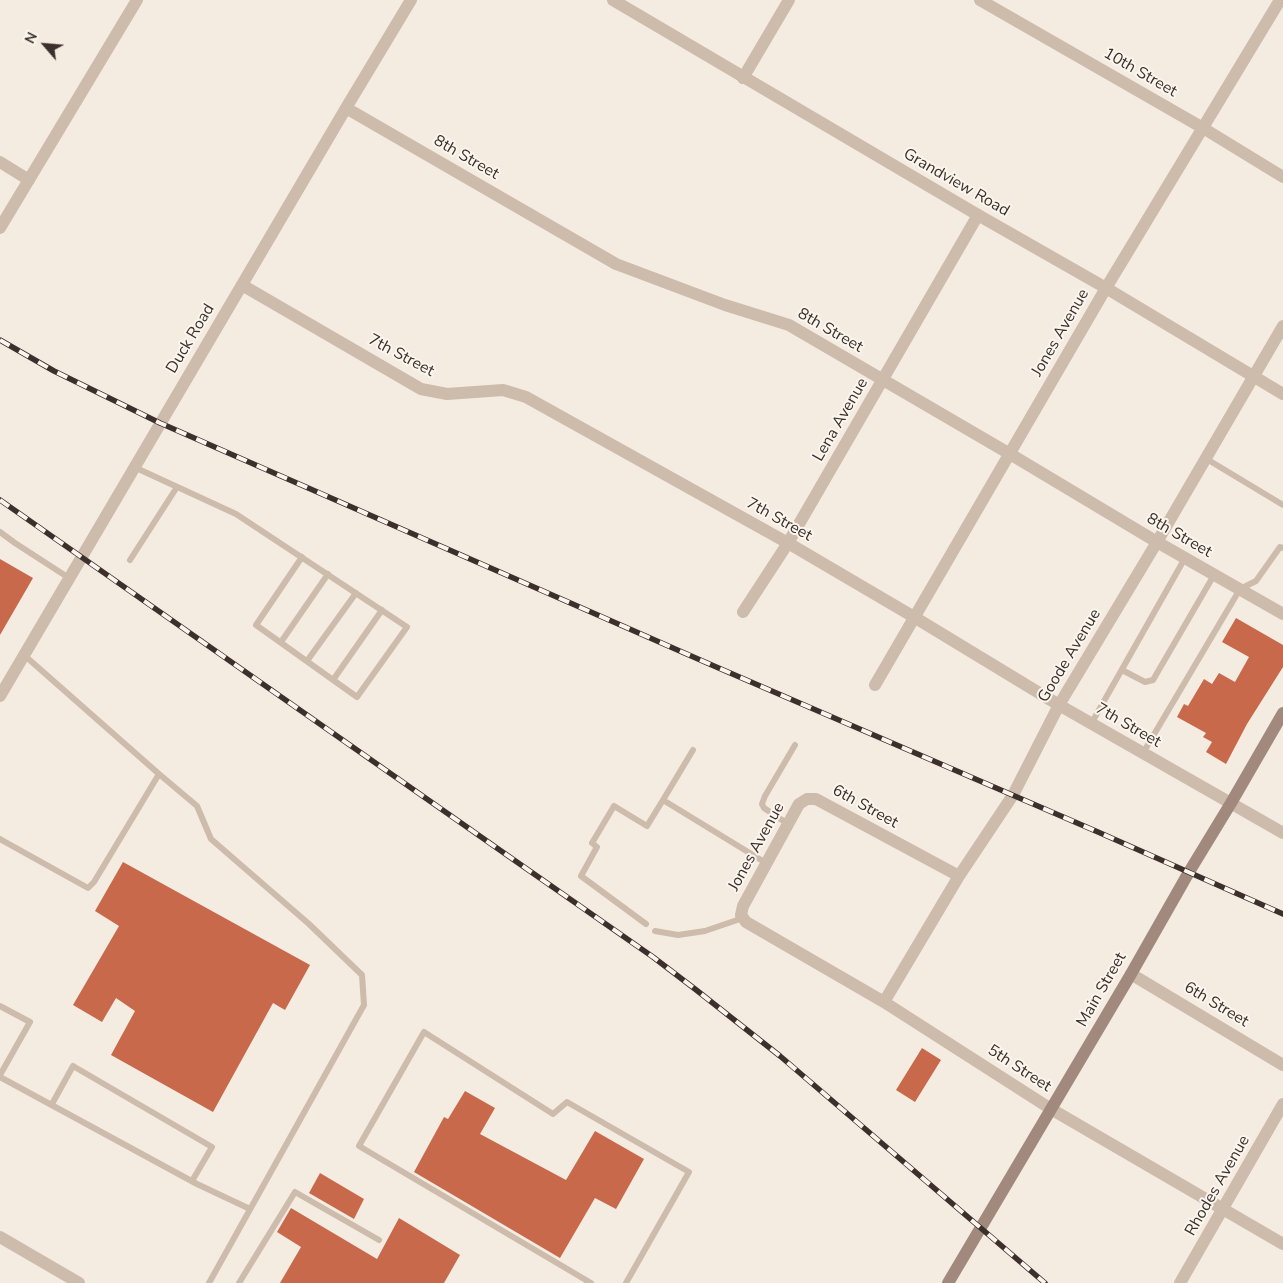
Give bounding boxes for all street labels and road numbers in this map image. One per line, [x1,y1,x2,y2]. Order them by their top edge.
street label: 10th Street [1100,44,1180,102]
street label: 8th Street [430,132,502,184]
street label: Grandview Road [900,145,1012,221]
street label: Jones Avenue [1028,286,1094,380]
street label: Duck Road [163,301,219,377]
street label: 8th Street [794,305,866,357]
street label: 7th Street [365,331,437,381]
street label: Lena Avenue [809,375,873,465]
street label: 7th Street [743,494,815,546]
street label: 8th Street [1143,510,1215,562]
street label: Goode Avenue [1035,606,1105,706]
street label: 7th Street [1092,700,1164,752]
street label: 6th Street [829,781,901,833]
street label: Jones Avenue [725,800,789,894]
street label: Main Street [1073,949,1131,1031]
street label: 6th Street [1180,978,1252,1032]
street label: 5th Street [984,1041,1054,1097]
street label: Rhodes Avenue [1181,1132,1255,1240]

